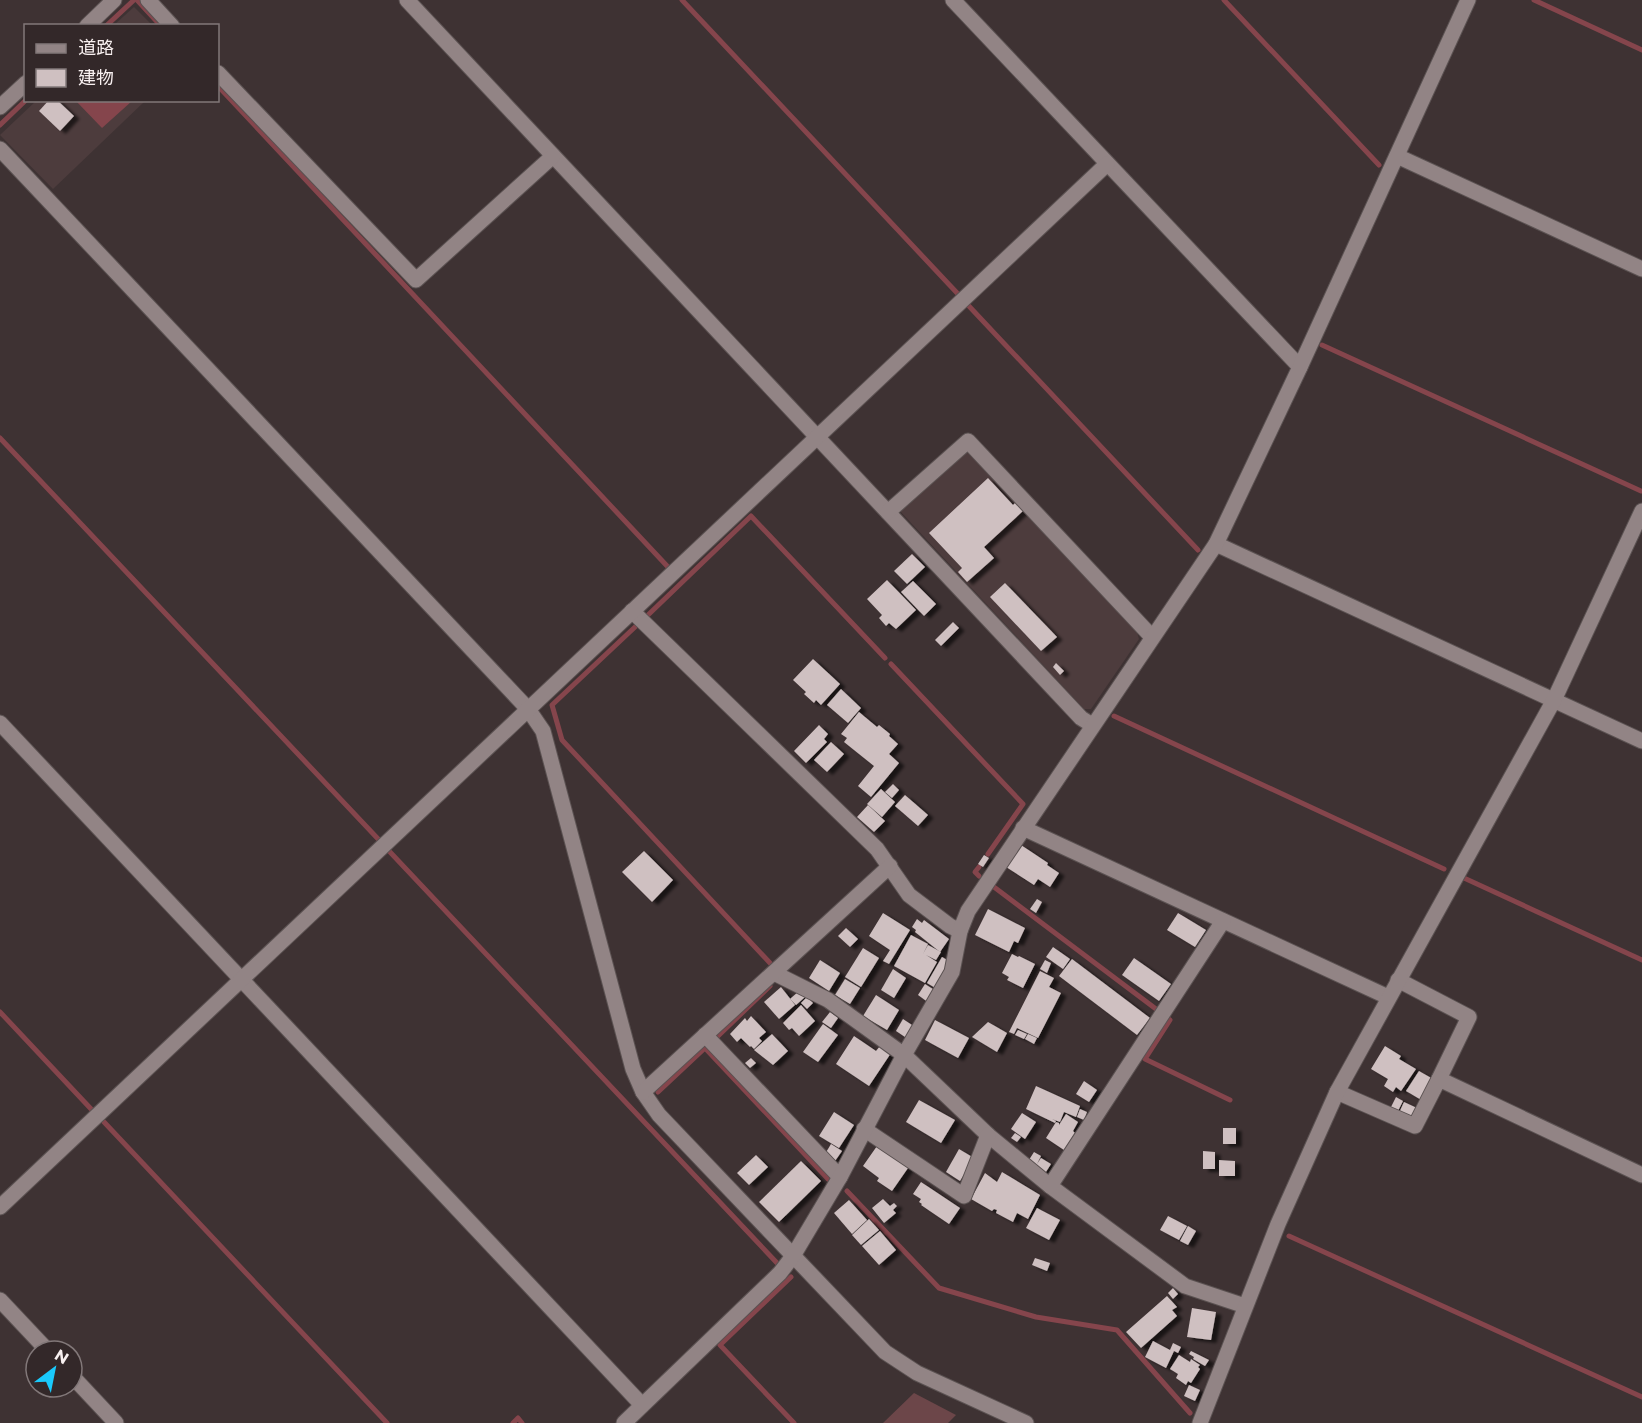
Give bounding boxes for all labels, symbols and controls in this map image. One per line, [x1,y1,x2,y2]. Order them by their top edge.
legend [24,24,219,102]
text: 道路 [78,37,114,59]
text: 建物 [78,67,114,89]
north arrow [24,1339,84,1399]
text: N [51,1345,72,1368]

